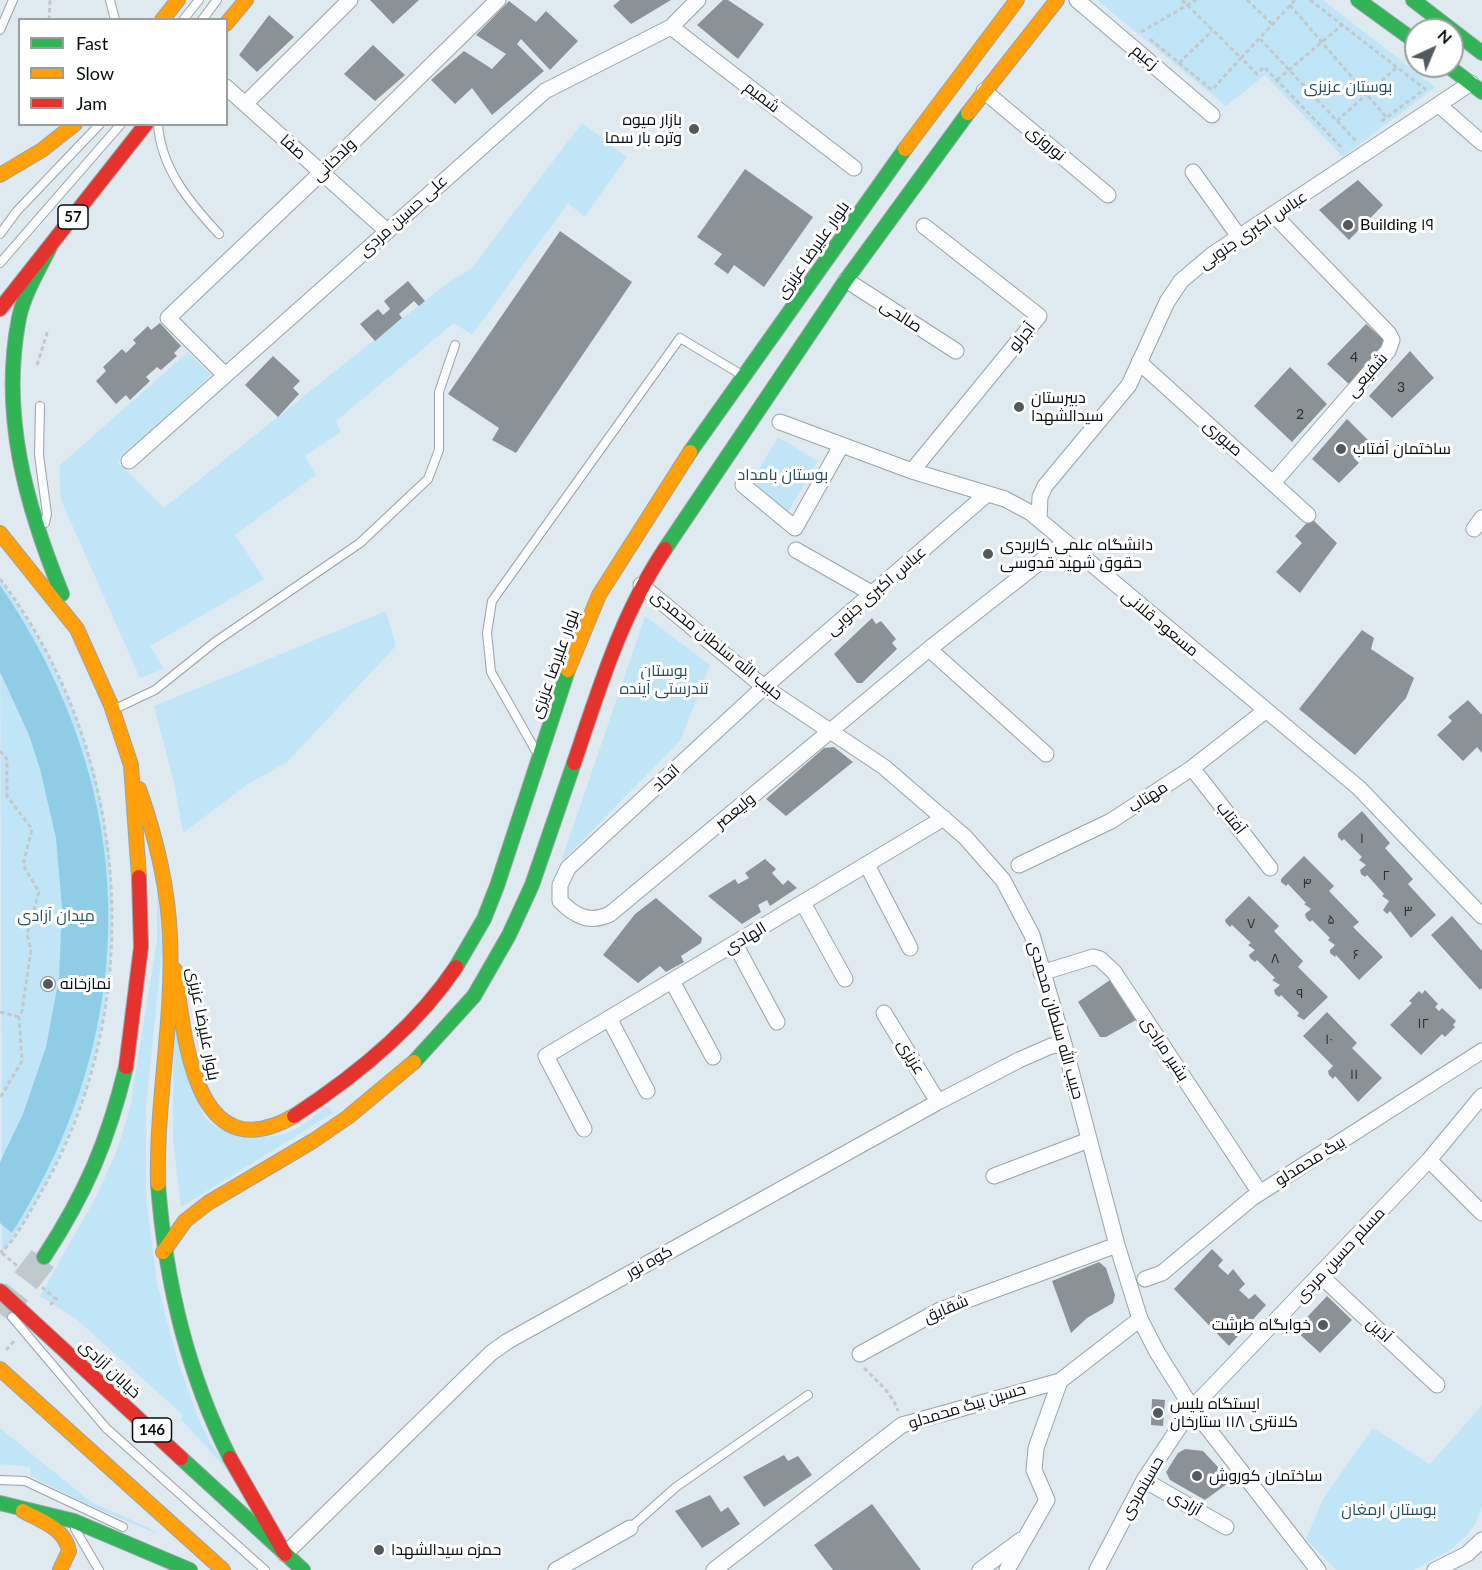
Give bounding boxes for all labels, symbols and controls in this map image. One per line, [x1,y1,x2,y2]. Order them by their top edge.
legend [18,18,228,126]
north arrow [1404,18,1464,78]
text: N [1434,25,1456,47]
text: Fast [76,32,108,54]
street label: زعیم [1128,40,1162,74]
text: Slow [76,62,114,84]
street label: شمیم [741,77,783,117]
park label: بوستان عزیزی [1304,77,1392,97]
text: Jam [76,92,107,114]
place label: بازار میوه وتره بار سما [605,110,682,148]
street label: نوروزی [1023,121,1069,165]
marker: بازار میوه وتره بار سما [687,122,701,136]
street label: صفا [276,130,310,164]
street label: ولدخانی [308,134,360,186]
street label: علی حسین مردی [355,171,451,261]
street label: عباس اکبری جنوبی [1195,187,1311,273]
street label: بلوار علیرضا عزیزی [772,198,854,302]
road number: 57 [58,205,88,229]
place label: Building ۱۹ [1360,215,1434,235]
marker: Building ۱۹ [1341,218,1355,232]
street label: صالحی [876,295,926,337]
street label: آجرلو [1005,319,1039,355]
street label: شفیعی [1343,349,1391,401]
house number: 4 [1350,349,1358,365]
house number: 3 [1397,379,1405,395]
place label: دبيرستان سیدالشهدا [1031,388,1103,426]
marker: دبيرستان سیدالشهدا [1012,400,1026,414]
house number: 2 [1296,406,1304,422]
street label: صبوری [1200,416,1246,460]
place label: ساختمان آفتاب [1353,439,1451,459]
marker: ساختمان آفتاب [1334,442,1348,456]
park label: بوستان بامداد [738,465,828,485]
place label: دانشگاه علمی کاربردی حقوق شهید قدوسی [1000,535,1153,573]
street label: عباس اکبری جنوبی [822,542,930,640]
marker: دانشگاه علمی کاربردی حقوق شهید قدوسی [981,547,995,561]
street label: مسعود قلانی [1118,585,1202,661]
street label: حبیب الله سلطان محمدی [647,586,787,704]
street label: بلوار علیرضا عزیزی [526,607,584,721]
park label: بوستان تندرستی آینده [619,661,709,699]
street label: اتحاد [648,761,684,795]
street label: مهتاب [1125,777,1171,817]
street label: ولیعصر [711,789,759,833]
street label: آفتاب [1212,798,1250,838]
house number: ۱ [1360,830,1364,846]
house number: ۲ [1382,867,1390,883]
house number: ۴ [1302,875,1312,891]
house number: ۳ [1403,903,1413,919]
park label: میدان آزادی [17,906,95,926]
house number: ۵ [1327,911,1335,927]
house number: ۷ [1247,915,1255,931]
street label: الهادی [720,918,770,958]
street label: حبیب الله سلطان محمدی [1024,939,1088,1101]
house number: ۶ [1353,946,1359,962]
house number: ۸ [1271,950,1279,966]
street label: بلوار علیرضا عزیزی [183,966,223,1082]
place label: نمازخانه [60,974,111,994]
marker: نمازخانه [41,977,55,991]
house number: ۹ [1296,985,1304,1001]
street label: بشیر مرادی [1137,1013,1193,1085]
house number: ۱۲ [1417,1015,1429,1031]
house number: ۱۰ [1325,1031,1333,1047]
street label: عزیزی [893,1036,929,1078]
house number: ۱۱ [1350,1066,1358,1082]
street label: بیگ محمدلو [1271,1132,1349,1190]
street label: مسلم حسین مردی [1291,1203,1389,1307]
street label: کوه نور [622,1241,676,1283]
street label: شقایق [921,1291,971,1327]
street label: آذین [1362,1314,1396,1346]
place label: خوابگاه طرشت [1212,1315,1311,1335]
marker: خوابگاه طرشت [1316,1318,1330,1332]
street label: خیابان آزادی [75,1336,145,1402]
street label: حسین بیگ محمدلو [906,1379,1028,1433]
place label: ایستگاه پلیس کلانتری ۱۱۸ ستارخان [1170,1394,1298,1432]
marker: ایستگاه پلیس کلانتری ۱۱۸ ستارخان [1151,1406,1165,1420]
road number: 146 [132,1418,172,1442]
street label: حسینمردی [1116,1453,1168,1523]
place label: ساختمان کوروش [1209,1466,1322,1486]
marker: ساختمان کوروش [1190,1469,1204,1483]
street label: آزادی [1165,1486,1205,1520]
park label: بوستان ارمغان [1341,1500,1437,1520]
place label: حمزه سیدالشهدا [391,1540,501,1560]
marker: حمزه سیدالشهدا [372,1543,386,1557]

